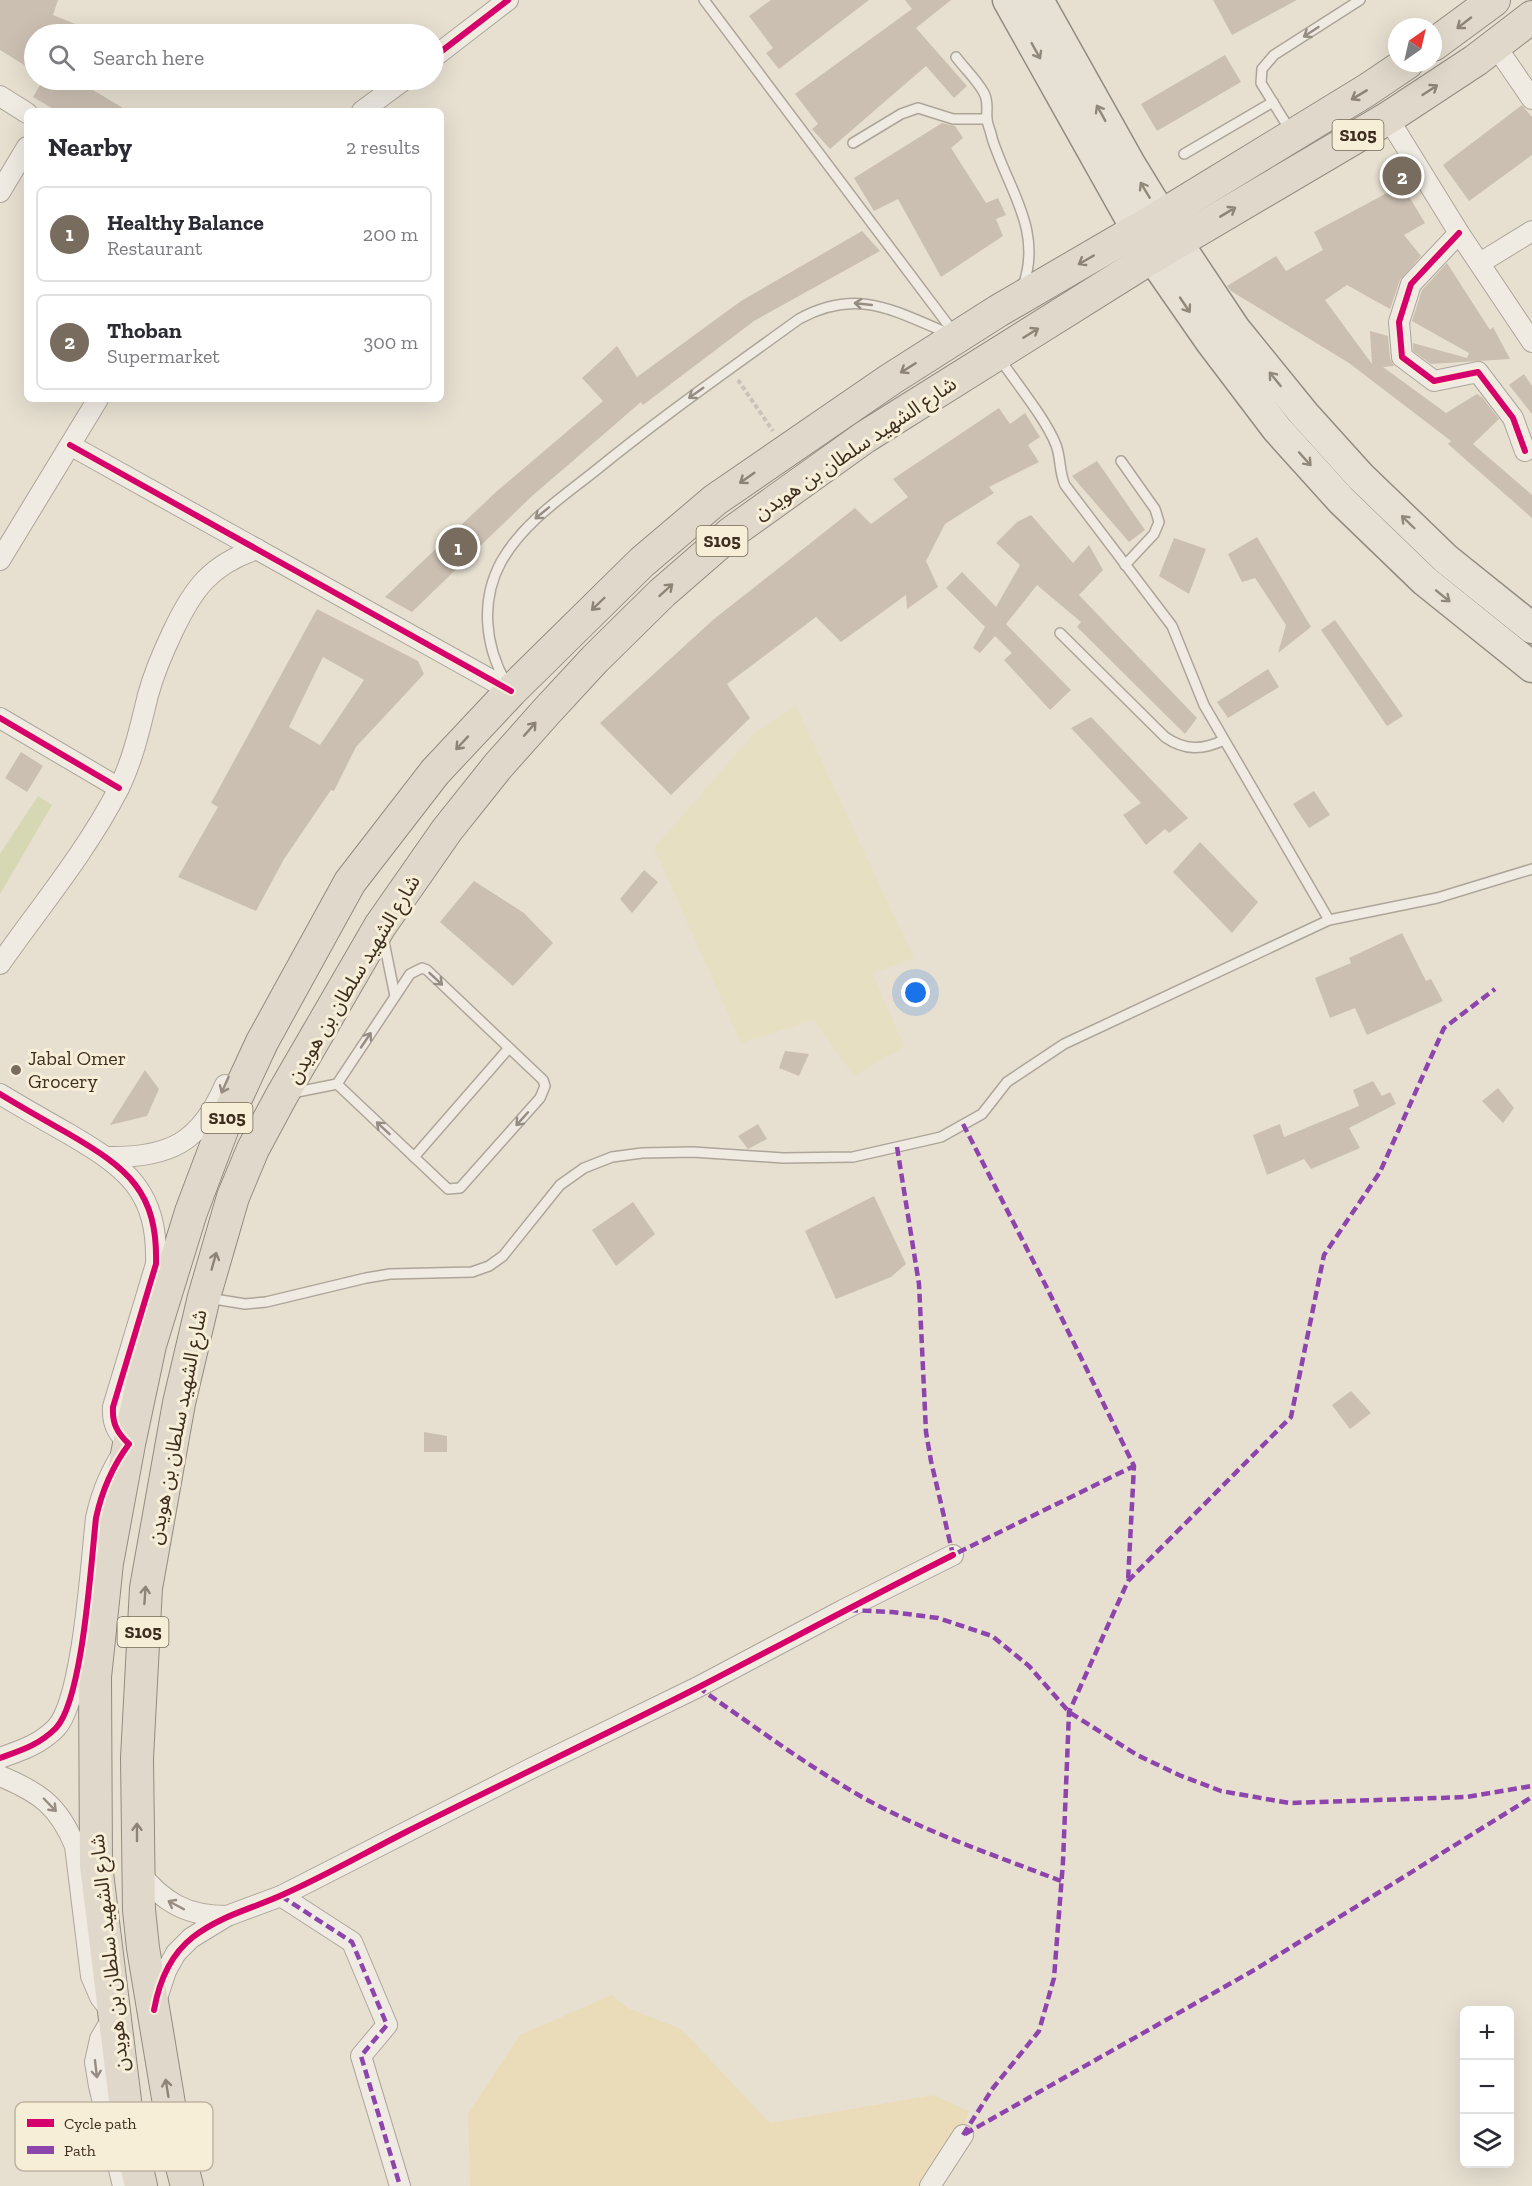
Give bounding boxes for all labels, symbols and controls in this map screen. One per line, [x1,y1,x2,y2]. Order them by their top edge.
one-way arrow [1456,17,1472,30]
north arrow [1388,18,1442,72]
search box [24,24,444,90]
one-way arrow [1303,26,1320,38]
icon: search [45,41,78,74]
one-way arrow [1030,42,1042,59]
text: Search here [93,44,204,71]
one-way arrow [1422,84,1438,96]
one-way arrow [1351,90,1368,102]
one-way arrow [1095,105,1107,122]
road number: S105 [1332,120,1384,150]
text: Nearby [48,131,132,163]
text: 2 results [346,135,420,159]
pin: 2 [1382,154,1422,198]
one-way arrow [1139,182,1151,199]
one-way arrow [1219,206,1236,218]
text: Healthy Balance [107,209,264,236]
text: 1 [65,222,74,246]
text: 200 m [363,222,418,246]
text: Restaurant [107,236,203,260]
one-way arrow [1078,254,1095,266]
one-way arrow [1179,297,1192,314]
one-way arrow [854,298,874,309]
text: Thoban [107,317,182,344]
one-way arrow [1022,326,1039,338]
text: 2 [64,330,75,354]
text: 300 m [363,330,418,354]
text: Supermarket [107,344,220,368]
one-way arrow [900,363,917,375]
street label: شارع الشهيد سلطان بن هويدن [749,371,962,527]
one-way arrow [1269,371,1282,387]
one-way arrow [688,387,704,399]
one-way arrow [1298,452,1312,467]
one-way arrow [739,472,756,484]
one-way arrow [534,507,550,520]
one-way arrow [1400,514,1415,529]
pin: 1 [438,524,478,570]
road number: S105 [696,526,748,556]
one-way arrow [659,583,674,597]
one-way arrow [1435,590,1451,603]
one-way arrow [591,597,606,611]
one-way arrow [523,722,537,737]
one-way arrow [455,736,469,751]
street label: شارع الشهيد سلطان بن هويدن [281,870,427,1089]
one-way arrow [428,971,443,985]
your location [901,978,930,1007]
one-way arrow [360,1032,372,1049]
place label: Jabal Omer Grocery [28,1046,126,1093]
marker: Jabal Omer Grocery [9,1063,23,1077]
one-way arrow [219,1075,230,1093]
road number: S105 [202,1103,252,1133]
one-way arrow [515,1111,529,1126]
one-way arrow [376,1121,391,1135]
one-way arrow [209,1251,220,1270]
street label: شارع الشهيد سلطان بن هويدن [142,1307,215,1547]
one-way arrow [140,1586,151,1606]
road number: S105 [118,1617,168,1647]
one-way arrow [43,1797,57,1812]
one-way arrow [131,1823,143,1843]
street label: شارع الشهيد سلطان بن هويدن [85,1833,136,2073]
one-way arrow [168,1899,185,1911]
map controls [1460,2006,1514,2168]
button: + [1460,2006,1514,2060]
one-way arrow [91,2059,102,2078]
button: − [1460,2060,1514,2114]
one-way arrow [161,2078,172,2098]
legend [15,2102,213,2171]
text: Cycle path [64,2114,137,2133]
button: layers [1460,2114,1514,2168]
text: Path [64,2141,96,2160]

